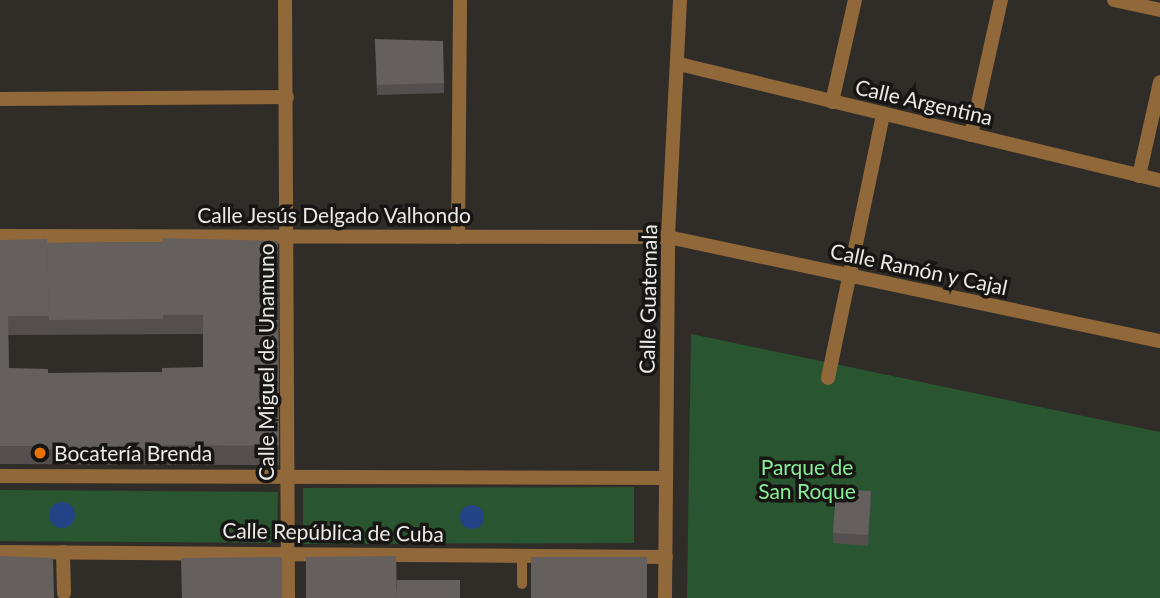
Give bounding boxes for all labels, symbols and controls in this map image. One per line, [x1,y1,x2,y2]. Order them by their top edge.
street label: Calle Argentina [853,74,995,130]
street label: Calle Jesús Delgado Valhondo [196,202,472,228]
street label: Calle Guatemala [634,224,662,374]
street label: Calle Ramón y Cajal [828,238,1010,300]
street label: Calle Miguel de Unamuno [253,243,279,481]
place label: Bocatería Brenda [54,440,212,466]
marker: Bocatería Brenda [32,445,48,461]
park label: Parque de San Roque [758,454,856,504]
street label: Calle República de Cuba [222,517,444,547]

